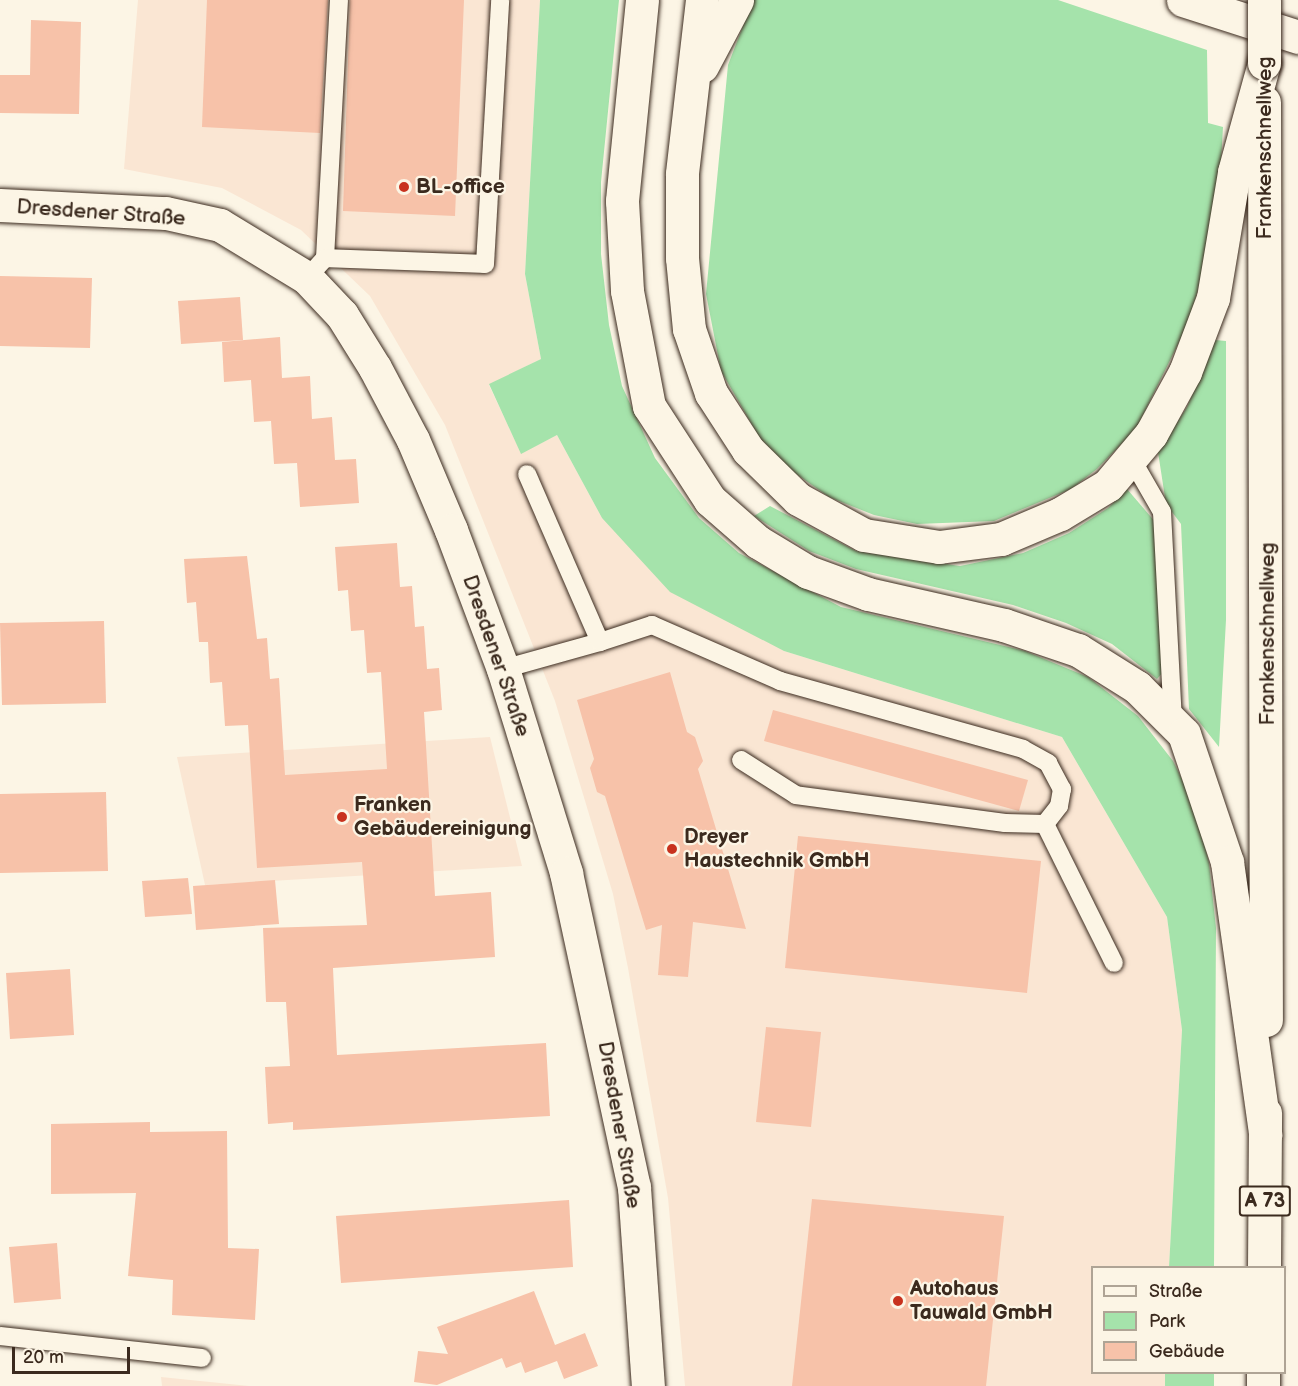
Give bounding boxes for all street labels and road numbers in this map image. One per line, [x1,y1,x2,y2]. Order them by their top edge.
street label: Frankenschnellweg [1252,57,1278,239]
street label: Dresdener Straße [15,195,187,231]
street label: Frankenschnellweg [1255,543,1281,725]
street label: Dresdener Straße [456,572,536,740]
street label: Dresdener Straße [592,1039,646,1211]
road number: A 73 [1238,1184,1292,1218]

